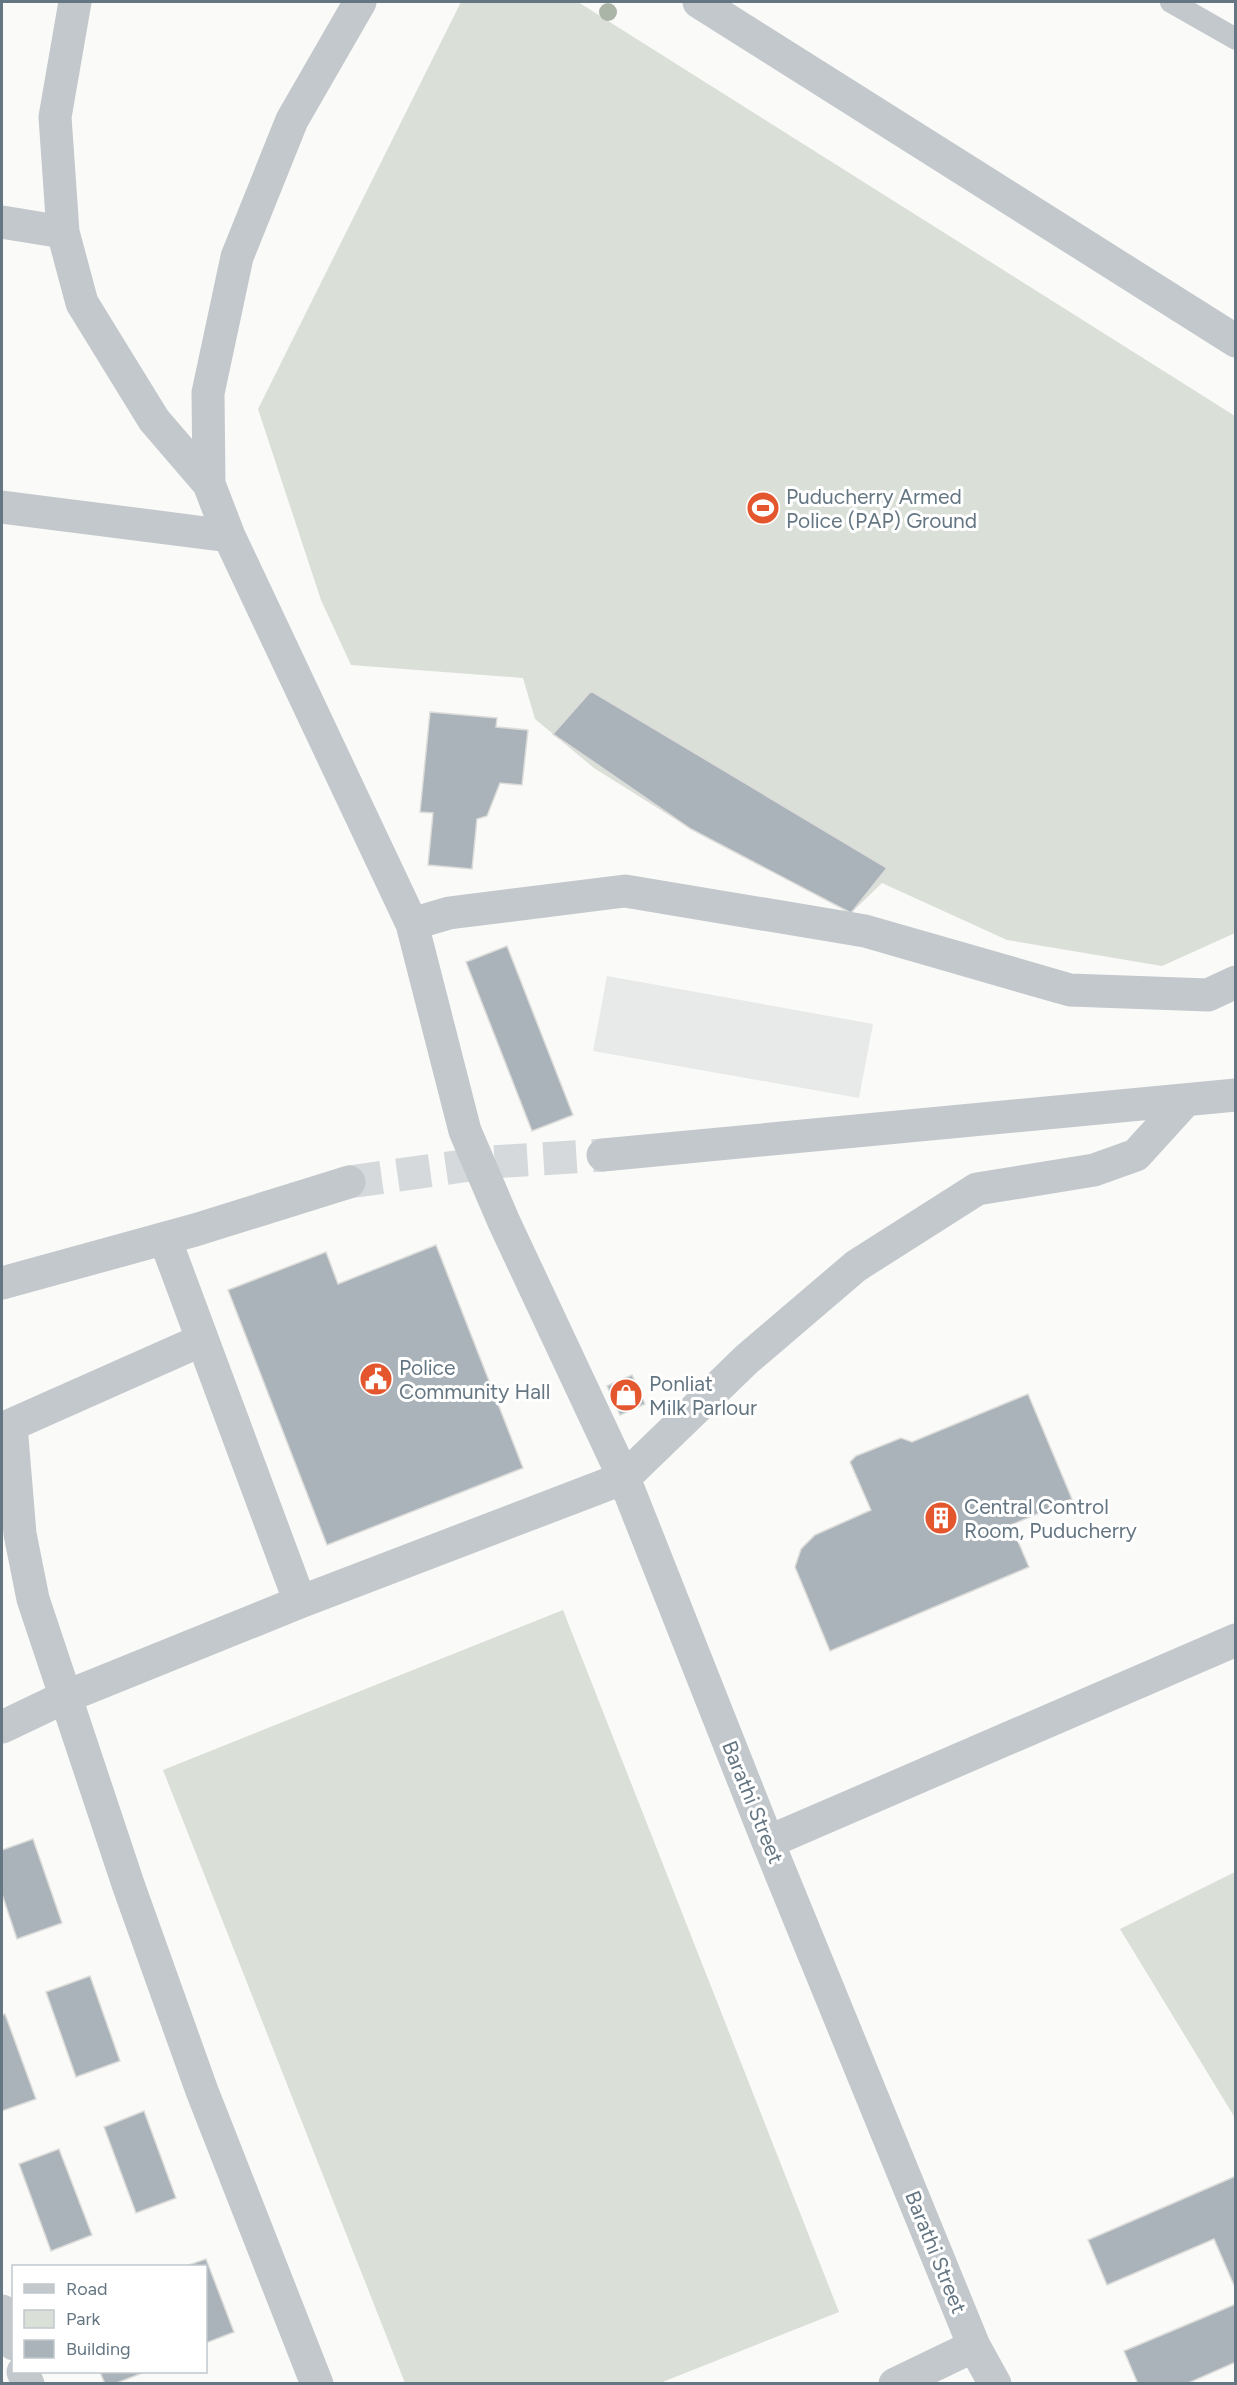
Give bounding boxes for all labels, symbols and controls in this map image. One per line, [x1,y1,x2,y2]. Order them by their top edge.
place label: Puducherry Armed Police (PAP) Ground [786,484,977,533]
sports icon: Puducherry Armed Police (PAP) Ground [745,490,781,526]
place label: Police Community Hall [399,1355,550,1404]
public building icon: Police Community Hall [358,1361,394,1397]
place label: Ponliat Milk Parlour [649,1371,757,1420]
shop icon: Ponliat Milk Parlour [608,1377,644,1413]
place label: Central Control Room, Puducherry [964,1494,1137,1543]
building icon: Central Control Room, Puducherry [923,1500,959,1536]
street label: Barathi Street [717,1737,789,1867]
street label: Barathi Street [900,2187,972,2317]
legend [12,2265,207,2373]
text: Road [66,2278,107,2300]
text: Park [66,2308,101,2330]
text: Building [66,2338,131,2360]

